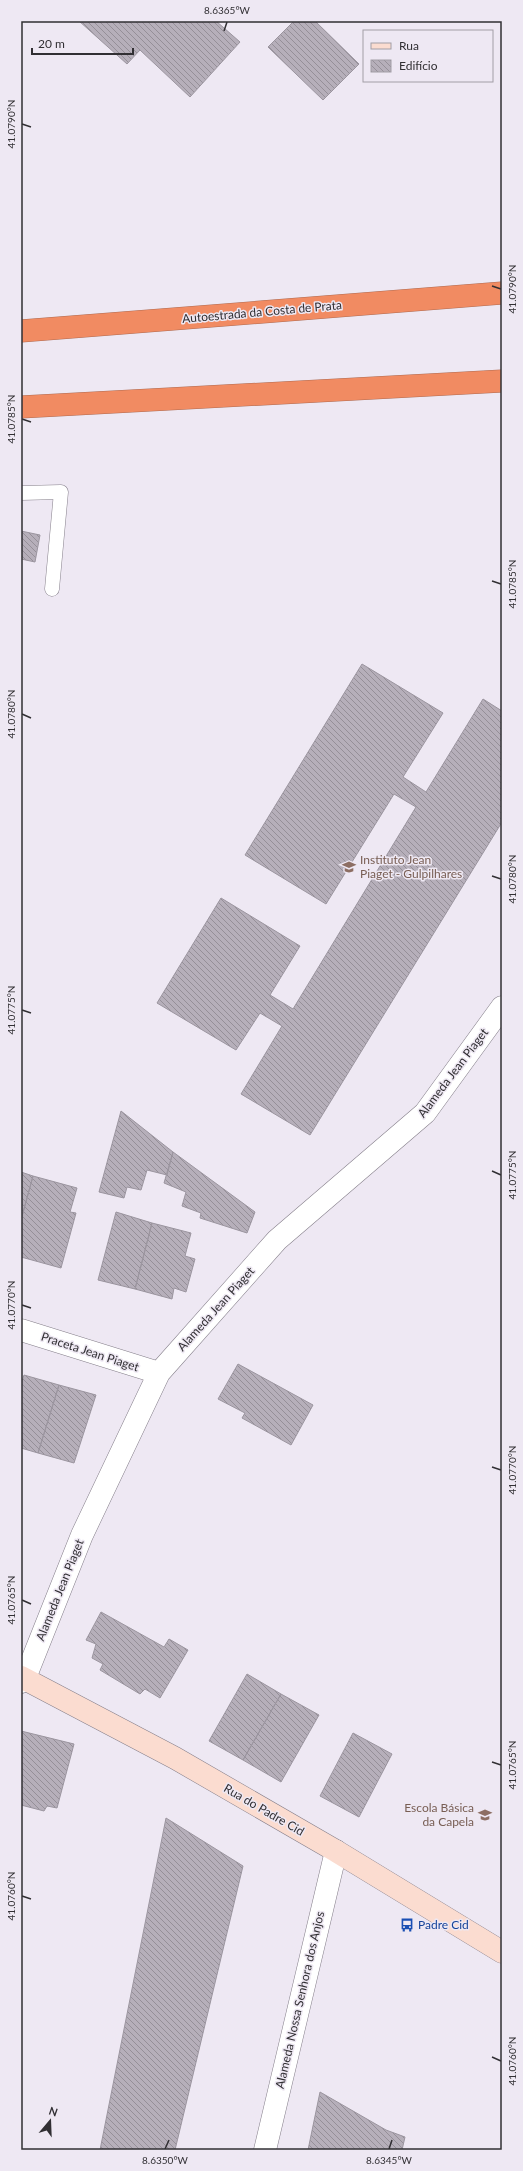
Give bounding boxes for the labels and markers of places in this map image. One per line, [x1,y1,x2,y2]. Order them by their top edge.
place label: Instituto Jean Piaget - Gulpilhares [360,852,462,881]
school or university icon: Instituto Jean Piaget - Gulpilhares [341,859,357,875]
place label: Escola Básica da Capela [404,1800,474,1829]
school or university icon: Escola Básica da Capela [477,1807,493,1823]
bus stop icon: Padre Cid [399,1917,415,1933]
place label: Padre Cid [418,1917,469,1932]

